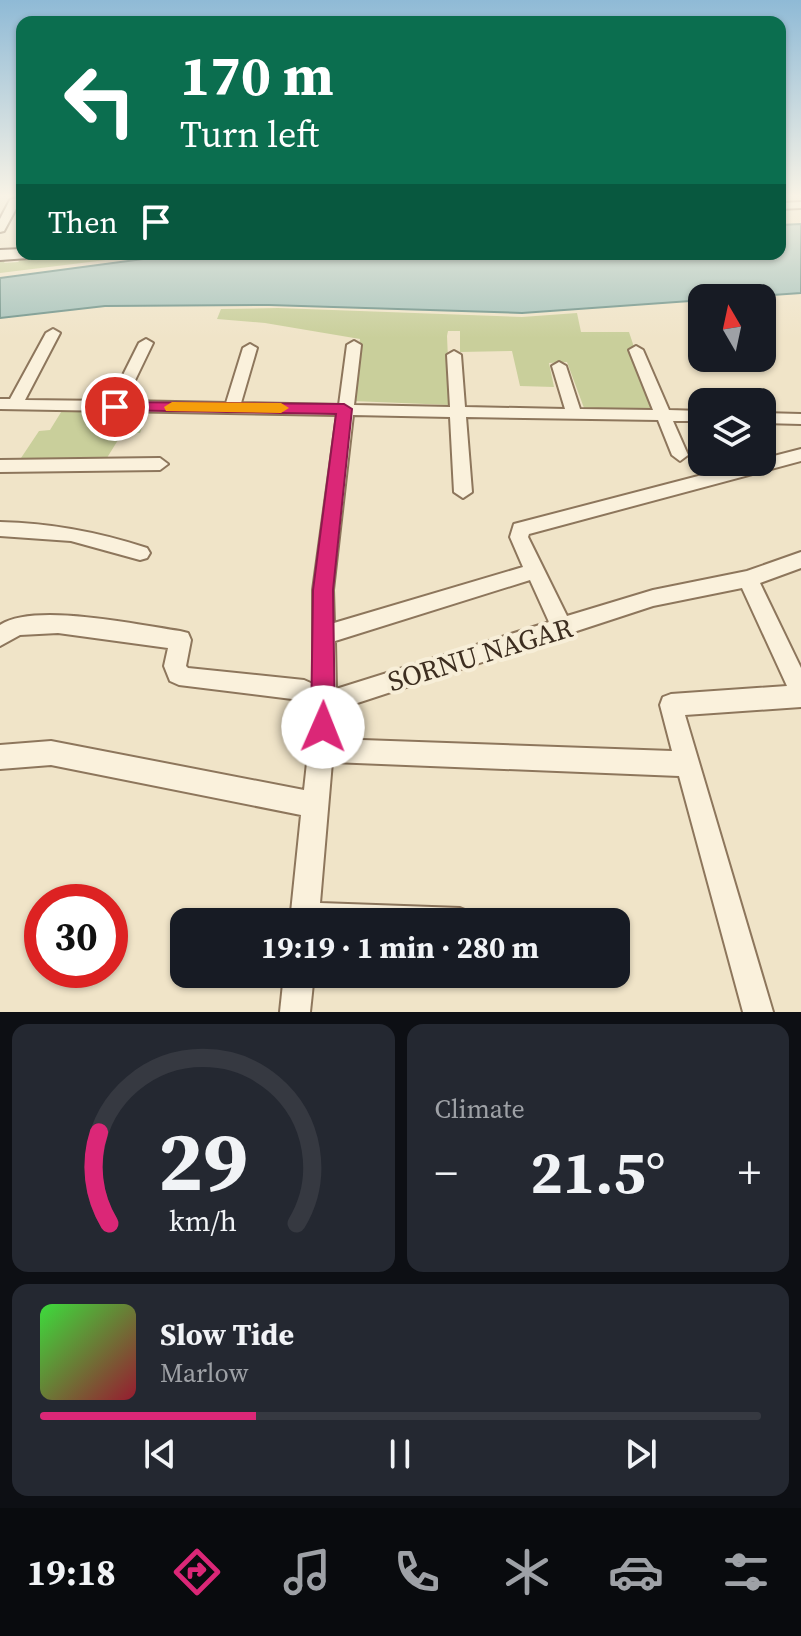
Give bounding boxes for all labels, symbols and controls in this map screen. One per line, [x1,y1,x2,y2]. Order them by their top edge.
text: 170 m [180,37,334,114]
icon: left [48,48,152,152]
text: Turn left [180,110,319,159]
icon: arrive [134,200,178,244]
text: Then [48,202,118,243]
north arrow [688,284,776,372]
map controls [688,284,776,476]
pin [81,373,149,441]
icon: arrive [93,385,137,429]
button: layers [688,388,776,476]
street label: SORNU NAGAR [383,608,577,700]
position arrow [281,685,365,769]
speed limit sign: 30 [24,884,128,988]
text: 19:19 · 1 min · 280 m [261,927,539,968]
text: Climate [435,1091,525,1127]
text: 29 [158,1104,248,1218]
text: 21.5° [530,1131,665,1213]
text: − [435,1142,458,1203]
text: + [738,1142,761,1203]
text: km/h [169,1201,237,1241]
text: Slow Tide [160,1314,294,1355]
text: Marlow [160,1355,249,1391]
icon: previous [138,1432,182,1476]
icon: pause [378,1432,422,1476]
icon: next [619,1432,663,1476]
icon: directions [169,1544,225,1600]
icon: music [279,1544,335,1600]
icon: phone [389,1544,445,1600]
icon: climate [499,1544,555,1600]
icon: car [608,1544,664,1600]
icon: filters [718,1544,774,1600]
text: 19:18 [27,1548,116,1597]

